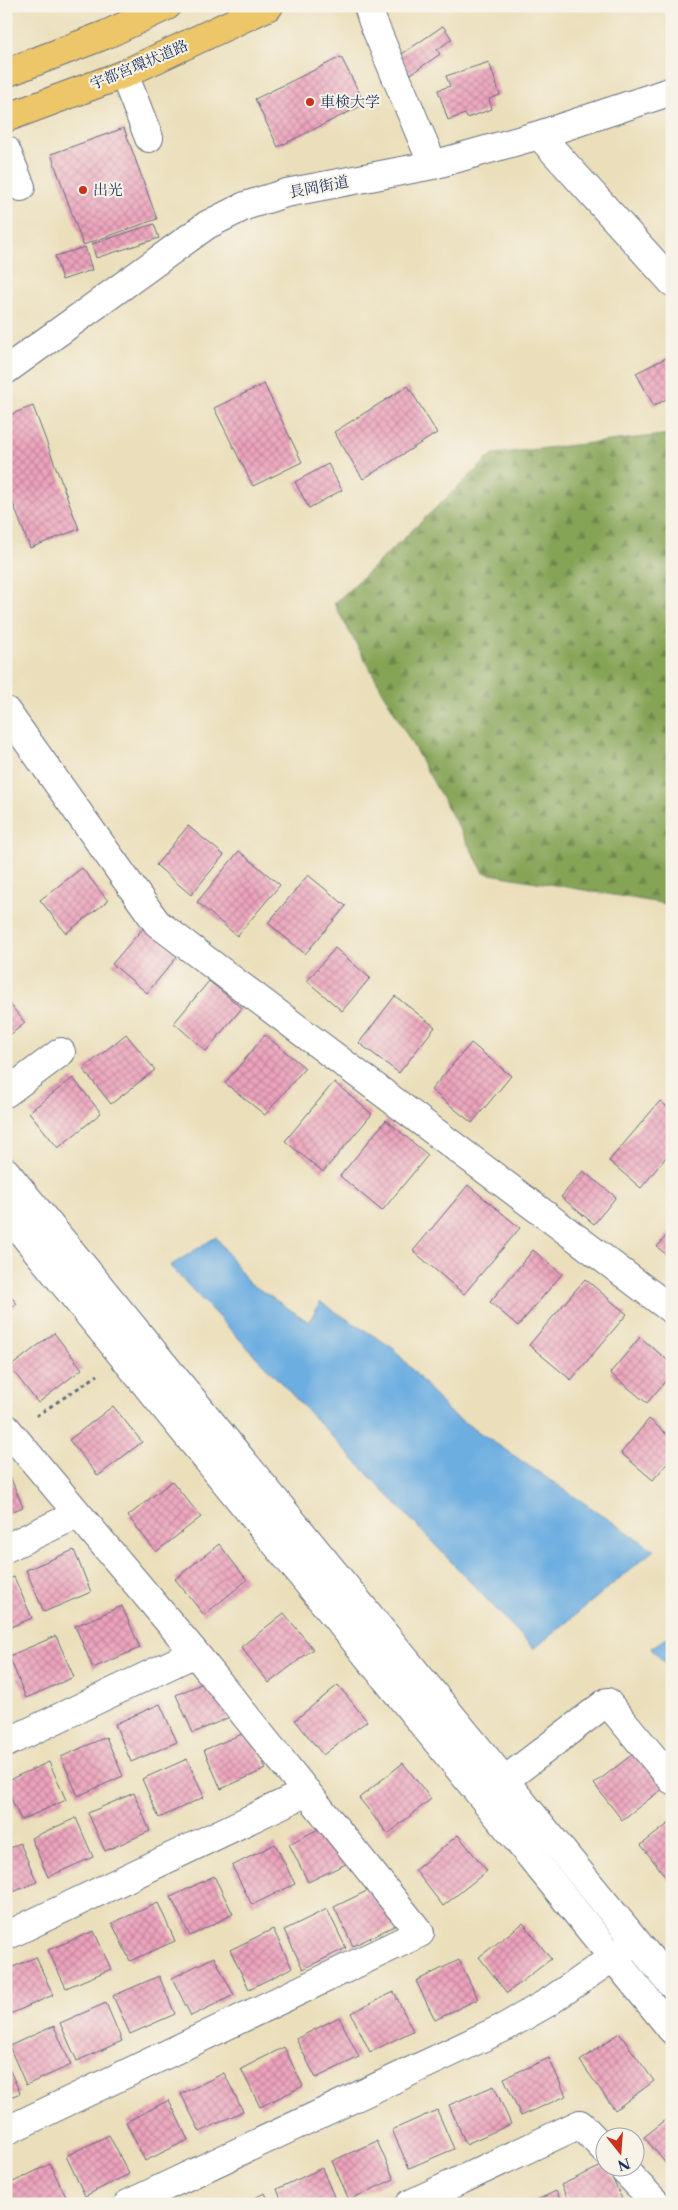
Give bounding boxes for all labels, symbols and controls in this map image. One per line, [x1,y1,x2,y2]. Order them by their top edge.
street label: 宇都宮環状道路 [87,35,191,94]
place label: 車検大学 [320,92,380,111]
marker: 車検大学 [304,96,316,108]
street label: 長岡街道 [288,171,350,202]
place label: 出光 [93,180,123,199]
marker: 出光 [77,184,89,196]
north arrow [596,2128,646,2178]
text: N [615,2154,632,2175]

